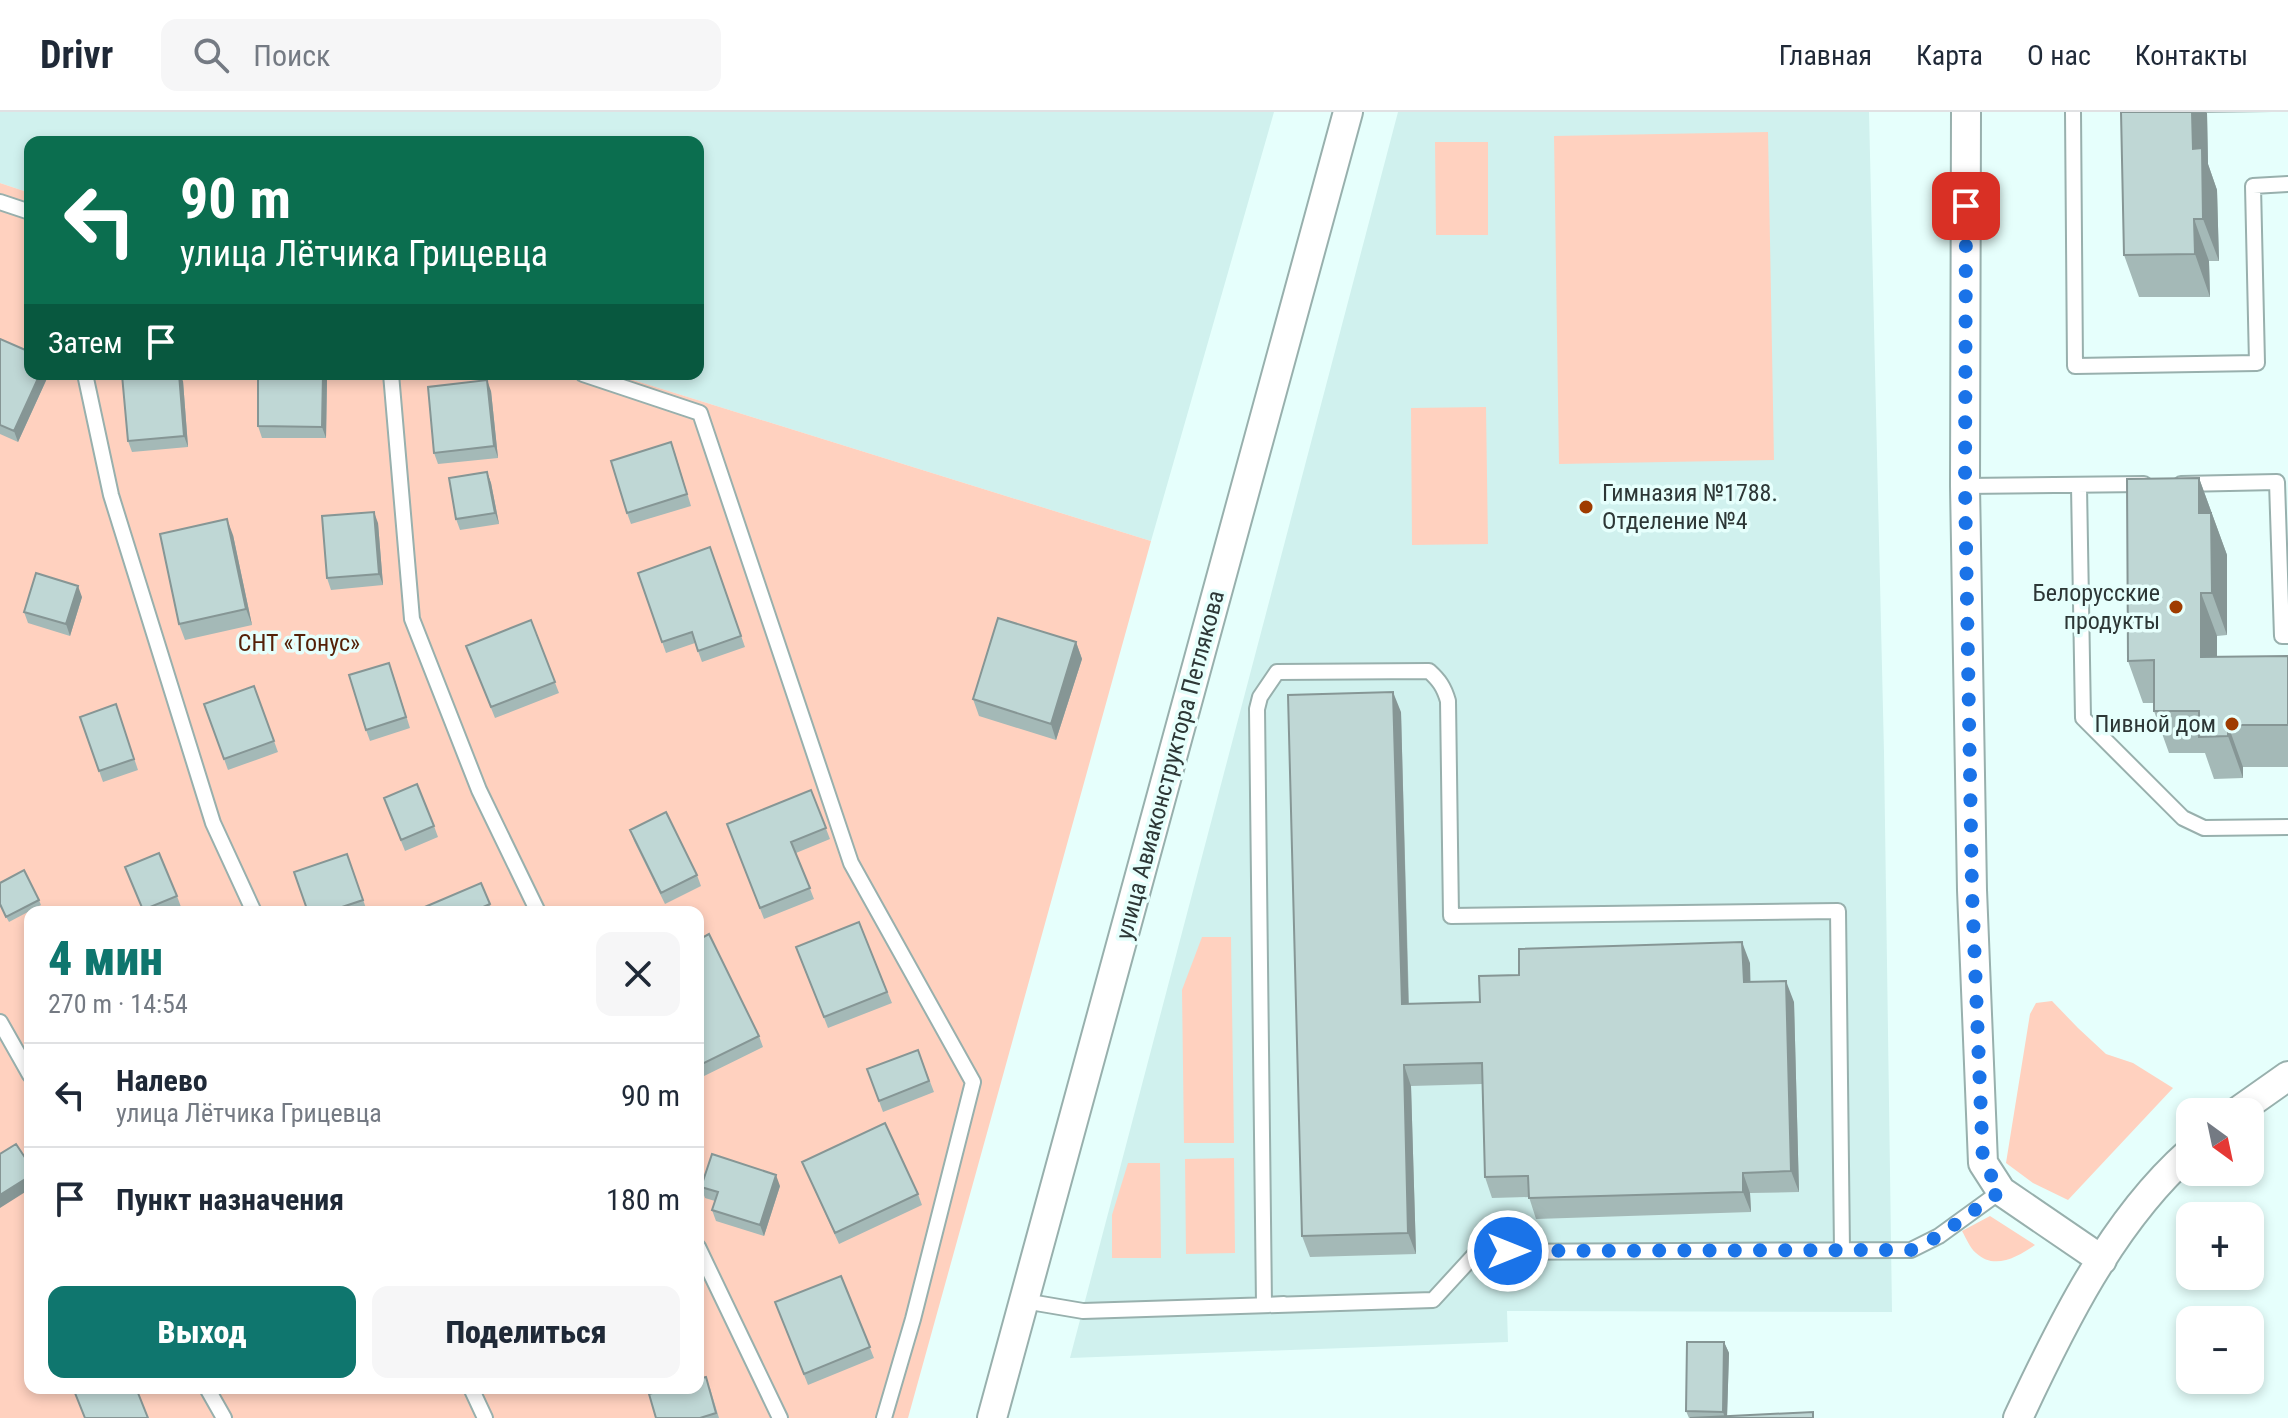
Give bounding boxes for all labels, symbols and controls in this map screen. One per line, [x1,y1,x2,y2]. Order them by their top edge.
search box [161,19,721,91]
text: Drivr [40,33,113,77]
icon: search [189,33,233,77]
text: Поиск [253,38,331,73]
text: Главная [1779,39,1872,72]
text: Карта [1916,39,1983,72]
text: О нас [2027,39,2091,72]
text: Контакты [2135,39,2248,72]
text: 90 m [180,166,291,232]
icon: left [48,168,152,272]
pin [1932,172,2000,240]
icon: arrive [1944,184,1988,228]
text: улица Лётчика Грицевца [180,233,548,275]
icon: arrive [139,320,183,364]
text: Затем [48,325,123,360]
place label: Гимназия №1788. Отделение №4 [1602,479,1778,535]
marker: Гимназия №1788. Отделение №4 [1577,498,1595,516]
place label: Белорусские продукты [2033,579,2160,635]
street label: улица Авиаконструктора Петлякова [1110,588,1230,942]
marker: Белорусские продукты [2167,598,2185,616]
park label: СНТ «Тонус» [238,629,360,657]
place label: Пивной дом [2094,710,2216,738]
marker: Пивной дом [2223,715,2241,733]
text: 4 мин [48,930,163,987]
button: close [596,932,680,1016]
text: 270 m · 14:54 [48,989,188,1019]
text: Налево [116,1063,208,1098]
icon: left [48,1073,92,1117]
text: 90 m [621,1078,680,1113]
text: улица Лётчика Грицевца [116,1098,382,1128]
north arrow [2176,1098,2264,1186]
map controls [2176,1098,2264,1394]
icon: arrive [48,1177,92,1221]
text: Пункт назначения [116,1182,344,1217]
text: 180 m [606,1182,680,1217]
button: + [2176,1202,2264,1290]
position arrow [1466,1209,1550,1293]
button: Выход [48,1286,356,1378]
button: Поделиться [372,1286,680,1378]
button: − [2176,1306,2264,1394]

